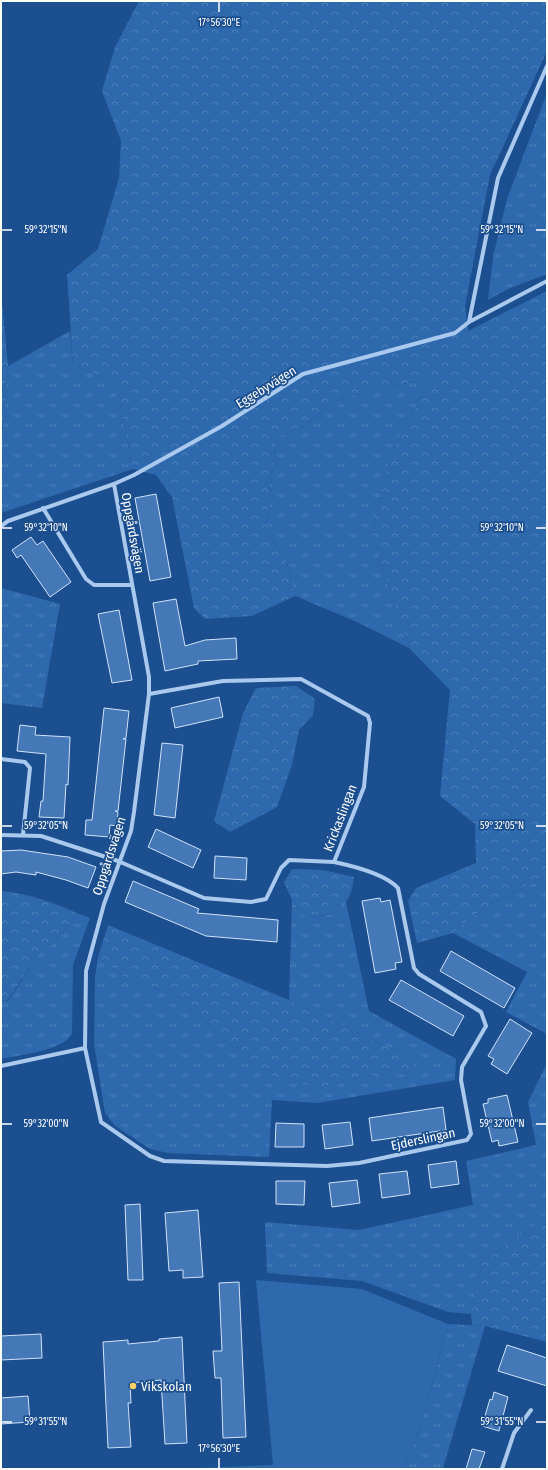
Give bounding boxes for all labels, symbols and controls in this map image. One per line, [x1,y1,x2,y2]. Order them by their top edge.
text: 17°56'30"E [198,17,240,29]
text: 59°32'15"N [25,224,67,236]
text: 59°32'15"N [481,224,523,236]
street label: Eggebyvägen [233,363,299,411]
street label: Oppgårdsvägen [119,491,147,575]
text: 59°32'10"N [24,522,68,534]
text: 59°32'10"N [480,522,524,534]
street label: Krickaslingan [320,782,360,854]
street label: Oppgårdsvägen [89,815,129,897]
text: 59°32'05"N [24,820,68,832]
text: 59°32'05"N [480,820,524,832]
text: 59°32'00"N [24,1118,68,1130]
text: 59°32'00"N [480,1118,524,1130]
street label: Ejderslingan [389,1125,457,1153]
place label: Vikskolan [141,1379,192,1394]
marker: Vikskolan [128,1381,138,1391]
text: 59°31'55"N [25,1416,67,1428]
text: 59°31'55"N [481,1416,523,1428]
text: 17°56'30"E [198,1443,240,1455]

